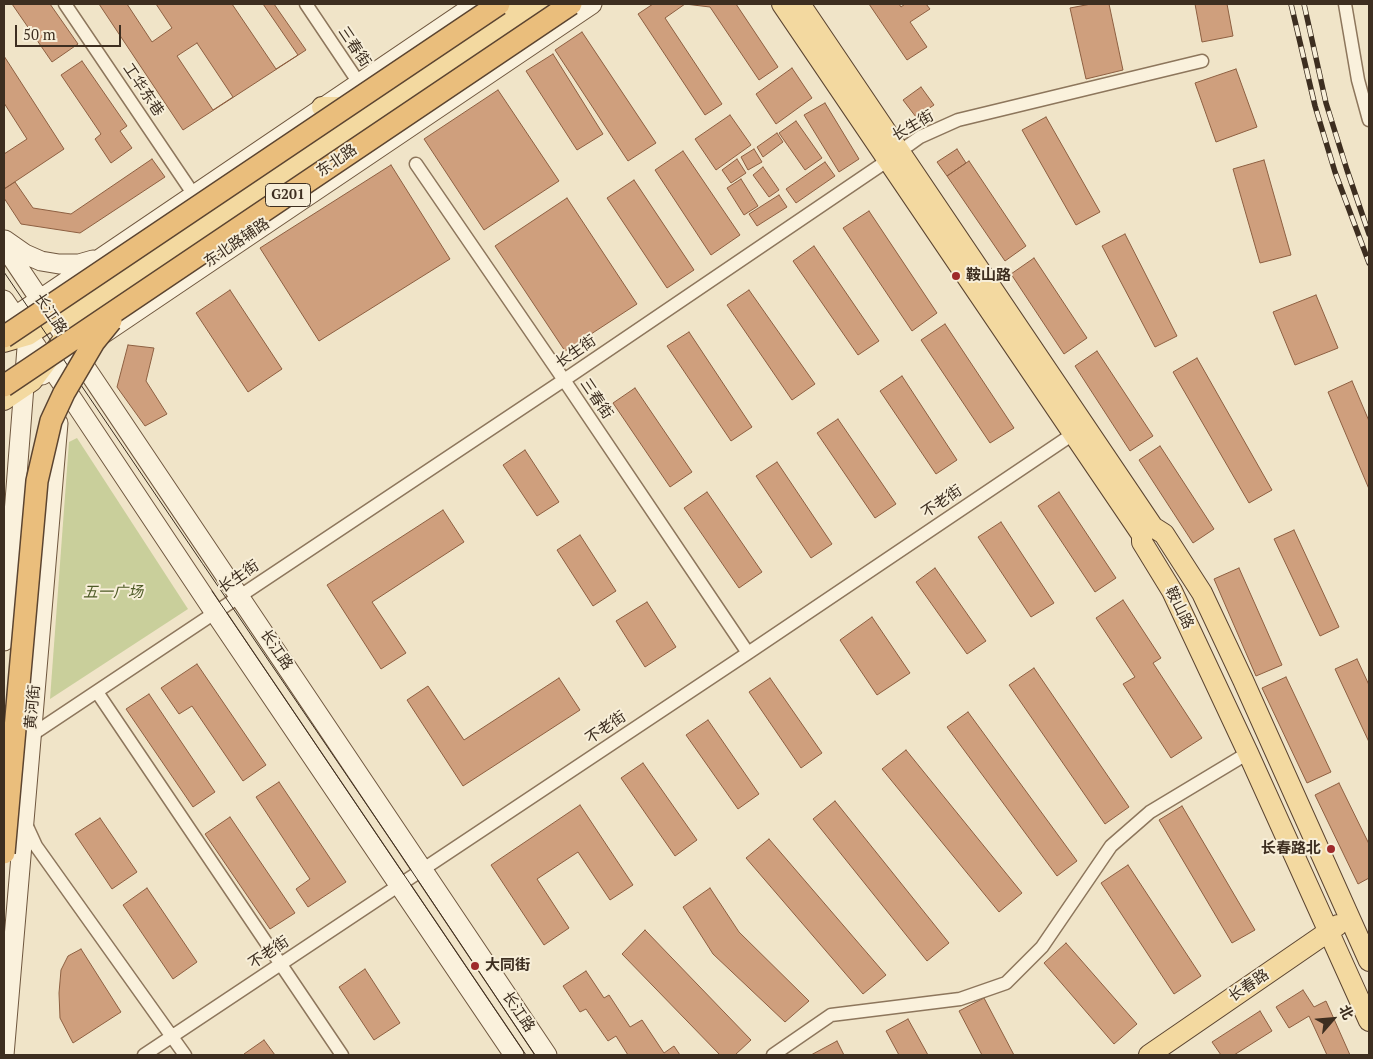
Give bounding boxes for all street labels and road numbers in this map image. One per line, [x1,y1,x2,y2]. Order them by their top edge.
street label: 三春街 [334,23,374,71]
street label: 工华东巷 [119,60,167,120]
street label: 长生街 [889,107,937,145]
street label: 东北路 [313,141,361,181]
road number: G201 [266,184,310,206]
street label: 东北路辅路 [201,215,273,271]
street label: 长江路 [30,290,70,338]
street label: 长生街 [552,332,600,372]
street label: 三春街 [576,375,616,423]
street label: 不老街 [918,482,966,522]
street label: 长生街 [215,557,263,597]
street label: 鞍山路 [1161,584,1197,632]
street label: 长江路 [256,626,296,674]
street label: 黄河街 [22,684,44,730]
street label: 不老街 [582,708,630,748]
street label: 不老街 [245,933,293,973]
street label: 长春路 [1225,966,1273,1006]
street label: 长江路 [498,988,538,1036]

